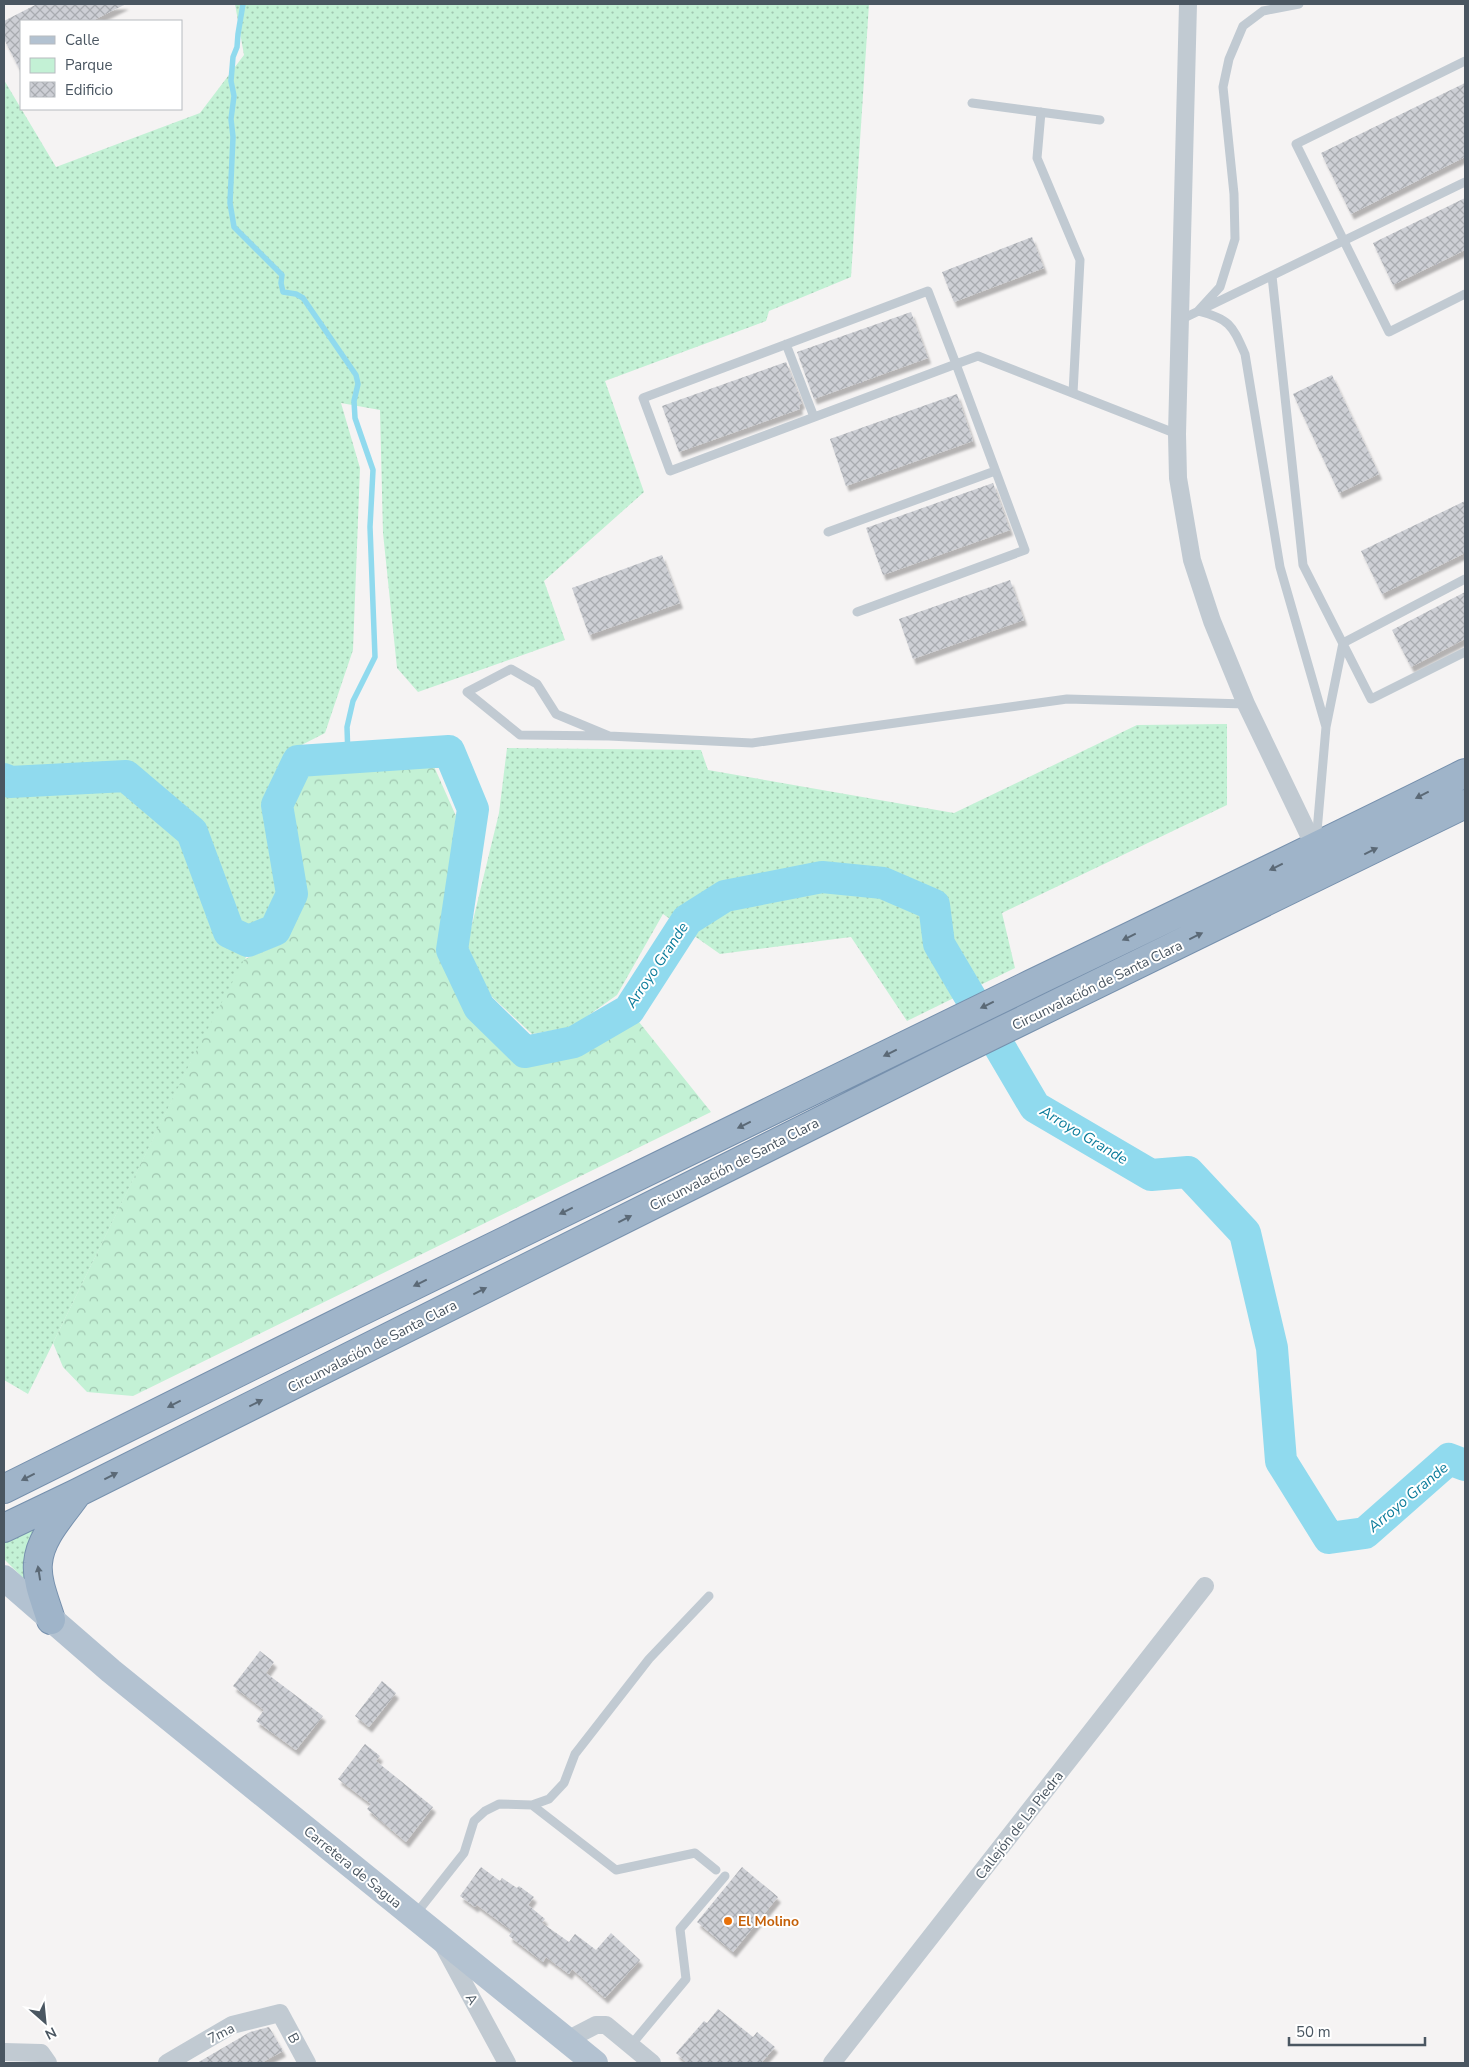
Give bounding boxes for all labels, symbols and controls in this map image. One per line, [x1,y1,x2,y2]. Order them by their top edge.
legend [20,20,182,110]
text: Calle [65,30,100,50]
text: Parque [65,55,113,75]
text: Edificio [65,80,113,100]
one-way arrow [1414,790,1429,799]
one-way arrow [1364,847,1379,855]
one-way arrow [1269,863,1283,871]
water label: Arroyo Grande [620,918,693,1012]
one-way arrow [1189,932,1203,940]
one-way arrow [1122,933,1137,941]
street label: Circunvalación de Santa Clara [1009,936,1186,1035]
one-way arrow [980,1001,994,1009]
one-way arrow [882,1049,897,1057]
water label: Arroyo Grande [1036,1100,1132,1169]
street label: Circunvalación de Santa Clara [646,1113,822,1215]
one-way arrow [737,1121,751,1129]
one-way arrow [559,1208,573,1216]
one-way arrow [618,1215,632,1223]
one-way arrow [413,1279,428,1287]
one-way arrow [472,1287,487,1295]
street label: Circunvalación de Santa Clara [284,1295,460,1397]
one-way arrow [249,1399,263,1407]
one-way arrow [166,1400,181,1408]
water label: Arroyo Grande [1363,1458,1452,1537]
one-way arrow [104,1472,118,1480]
one-way arrow [21,1473,35,1481]
one-way arrow [35,1565,43,1581]
street label: Callejón de La Piedra [971,1767,1068,1883]
street label: Carretera de Sagua [300,1822,406,1913]
place label: El Molino [738,1912,799,1931]
marker: El Molino [722,1915,734,1927]
street label: A [461,1990,482,2008]
north arrow [20,1997,70,2047]
scale bar [1289,2014,1425,2046]
street label: 7ma [205,2019,238,2048]
text: N [42,2022,60,2044]
text: 50 m [1296,2022,1331,2042]
street label: B [283,2029,304,2047]

